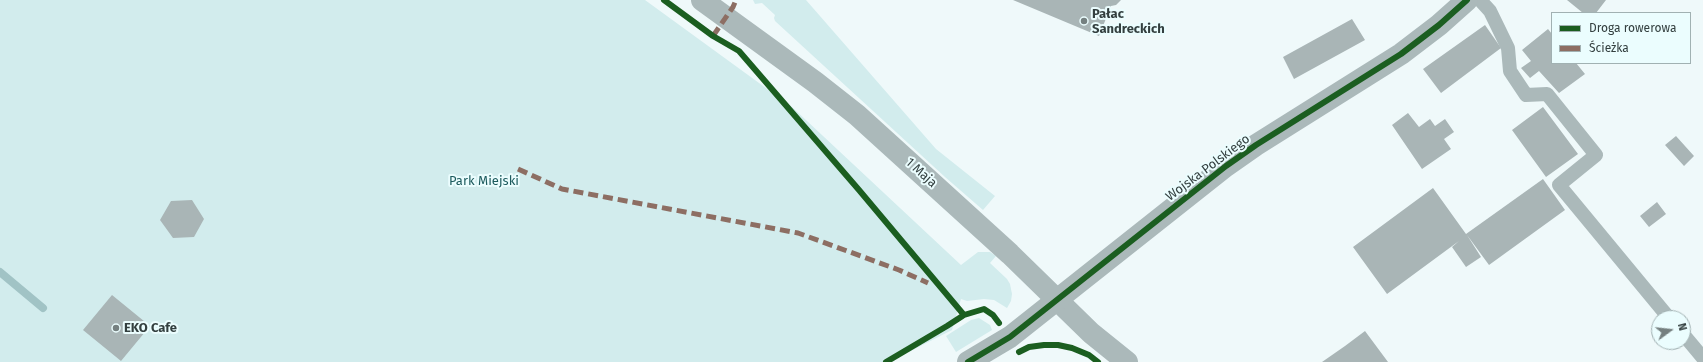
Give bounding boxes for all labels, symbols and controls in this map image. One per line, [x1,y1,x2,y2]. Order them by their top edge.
place label: Pałac Sandreckich [1092,6,1165,37]
legend [1551,12,1691,64]
marker: Pałac Sandreckich [1079,16,1089,26]
text: Droga rowerowa [1589,21,1676,35]
text: Ścieżka [1589,41,1629,55]
street label: Wojska Polskiego [1163,131,1253,205]
street label: 1 Maja [902,155,940,191]
park label: Park Miejski [449,173,519,189]
north arrow [1651,310,1691,350]
place label: EKO Cafe [124,320,177,336]
text: N [1675,322,1689,332]
marker: EKO Cafe [111,323,121,333]

